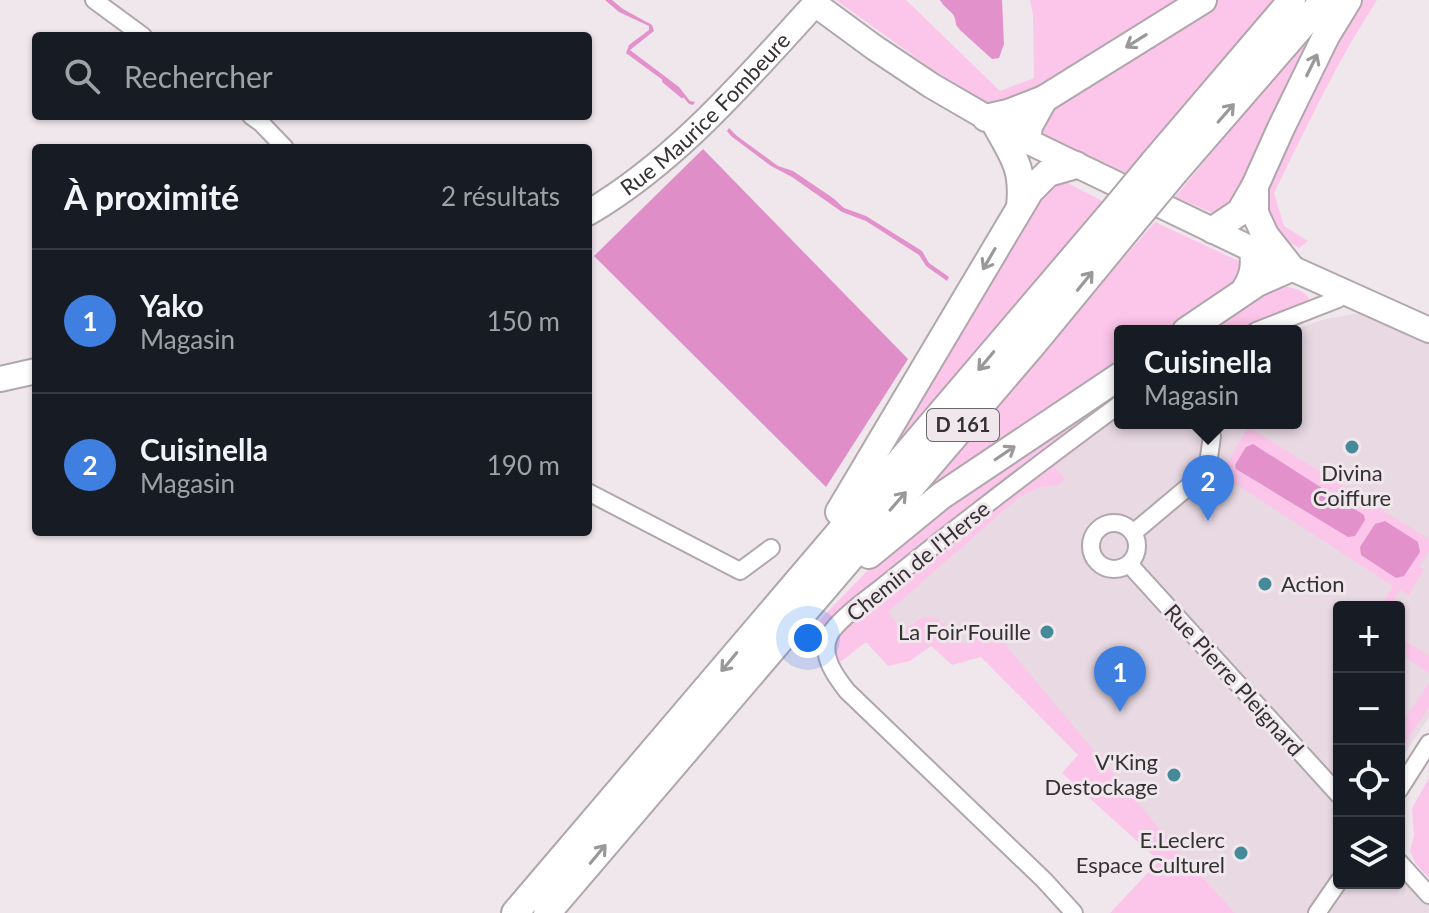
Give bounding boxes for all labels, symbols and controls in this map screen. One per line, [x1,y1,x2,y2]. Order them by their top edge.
street label: Rue Maurice Fombeure [615,27,795,201]
search box [32,32,592,120]
one-way arrow [1126,33,1148,50]
icon: search [60,54,104,98]
one-way arrow [1305,54,1320,78]
text: Rechercher [124,58,273,94]
one-way arrow [1217,103,1235,124]
text: À proximité [64,176,239,217]
text: 2 résultats [441,180,560,212]
one-way arrow [981,247,997,270]
one-way arrow [1076,271,1094,292]
text: Yako [140,287,204,323]
text: 1 [82,305,98,337]
text: 150 m [487,305,560,337]
text: Magasin [140,323,235,355]
popup [1114,325,1302,429]
text: Cuisinella [1144,343,1272,379]
one-way arrow [977,350,995,370]
text: Magasin [1144,379,1239,411]
road number: D 161 [927,409,999,441]
text: Cuisinella [140,431,268,467]
marker: Divina Coiffure [1343,438,1361,456]
one-way arrow [994,445,1016,461]
text: 2 [82,449,98,481]
text: 190 m [487,449,560,481]
pin: 2 [1182,455,1234,521]
place label: Divina Coiffure [1313,459,1391,511]
text: Magasin [140,467,235,499]
one-way arrow [889,491,907,511]
street label: Chemin de l'Herse [841,495,995,627]
place label: Action [1281,570,1344,597]
marker: Action [1256,575,1274,593]
street label: Rue Pierre Pleignard [1159,598,1310,761]
map controls [1333,601,1405,889]
button: + [1333,601,1405,673]
your location [788,618,828,658]
place label: La Foir'Fouille [898,618,1031,645]
marker: La Foir'Fouille [1038,623,1056,641]
pin: 1 [1094,646,1146,712]
one-way arrow [720,652,738,672]
button: − [1333,673,1405,745]
button: locate [1333,745,1405,817]
place label: V'King Destockage [1044,748,1158,800]
marker: V'King Destockage [1165,766,1183,784]
button: layers [1333,817,1405,889]
place label: E.Leclerc Espace Culturel [1076,826,1225,878]
one-way arrow [589,844,607,864]
marker: E.Leclerc Espace Culturel [1232,844,1250,862]

